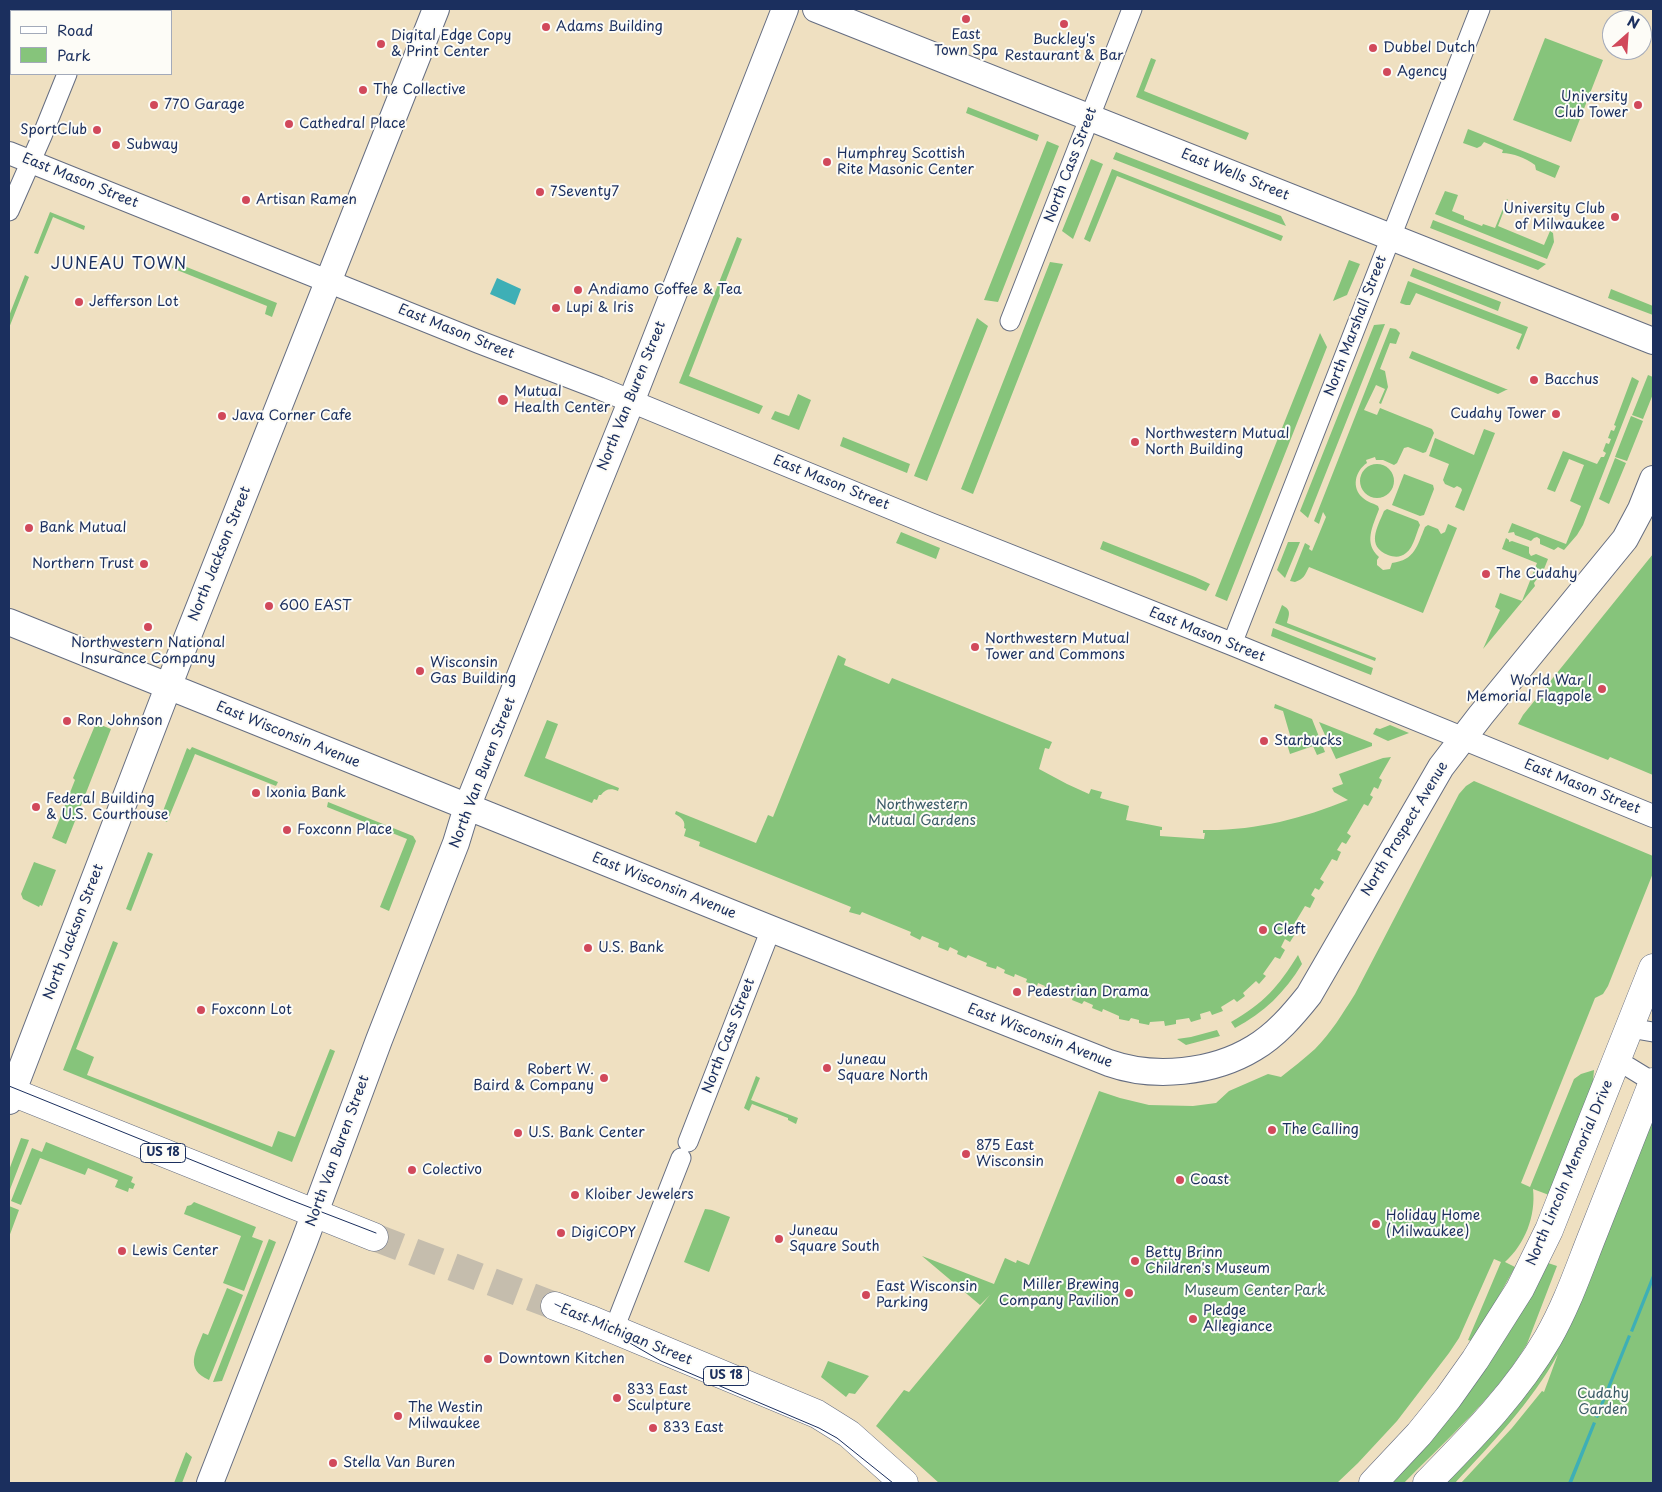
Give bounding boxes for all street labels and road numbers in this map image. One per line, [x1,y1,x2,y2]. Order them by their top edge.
street label: North Cass Street [1041,105,1101,225]
street label: East Wells Street [1179,146,1291,204]
street label: East Mason Street [19,150,141,212]
street label: North Marshall Street [1321,253,1391,399]
street label: East Mason Street [395,301,517,363]
street label: North Van Buren Street [594,319,670,473]
street label: East Mason Street [770,452,892,514]
street label: North Jackson Street [185,484,255,624]
street label: East Mason Street [1146,604,1268,666]
street label: North Van Buren Street [447,695,519,851]
street label: East Wisconsin Avenue [213,698,363,772]
street label: East Mason Street [1521,756,1643,818]
street label: North Prospect Avenue [1358,759,1452,899]
street label: East Wisconsin Avenue [589,849,739,923]
street label: North Jackson Street [40,862,108,1002]
street label: North Cass Street [699,976,759,1096]
street label: East Wisconsin Avenue [965,1001,1115,1071]
street label: North Van Buren Street [303,1073,373,1229]
street label: North Lincoln Memorial Drive [1523,1078,1617,1268]
road number: US 18 [140,1144,186,1162]
street label: East Michigan Street [558,1301,694,1369]
road number: US 18 [704,1366,748,1385]

